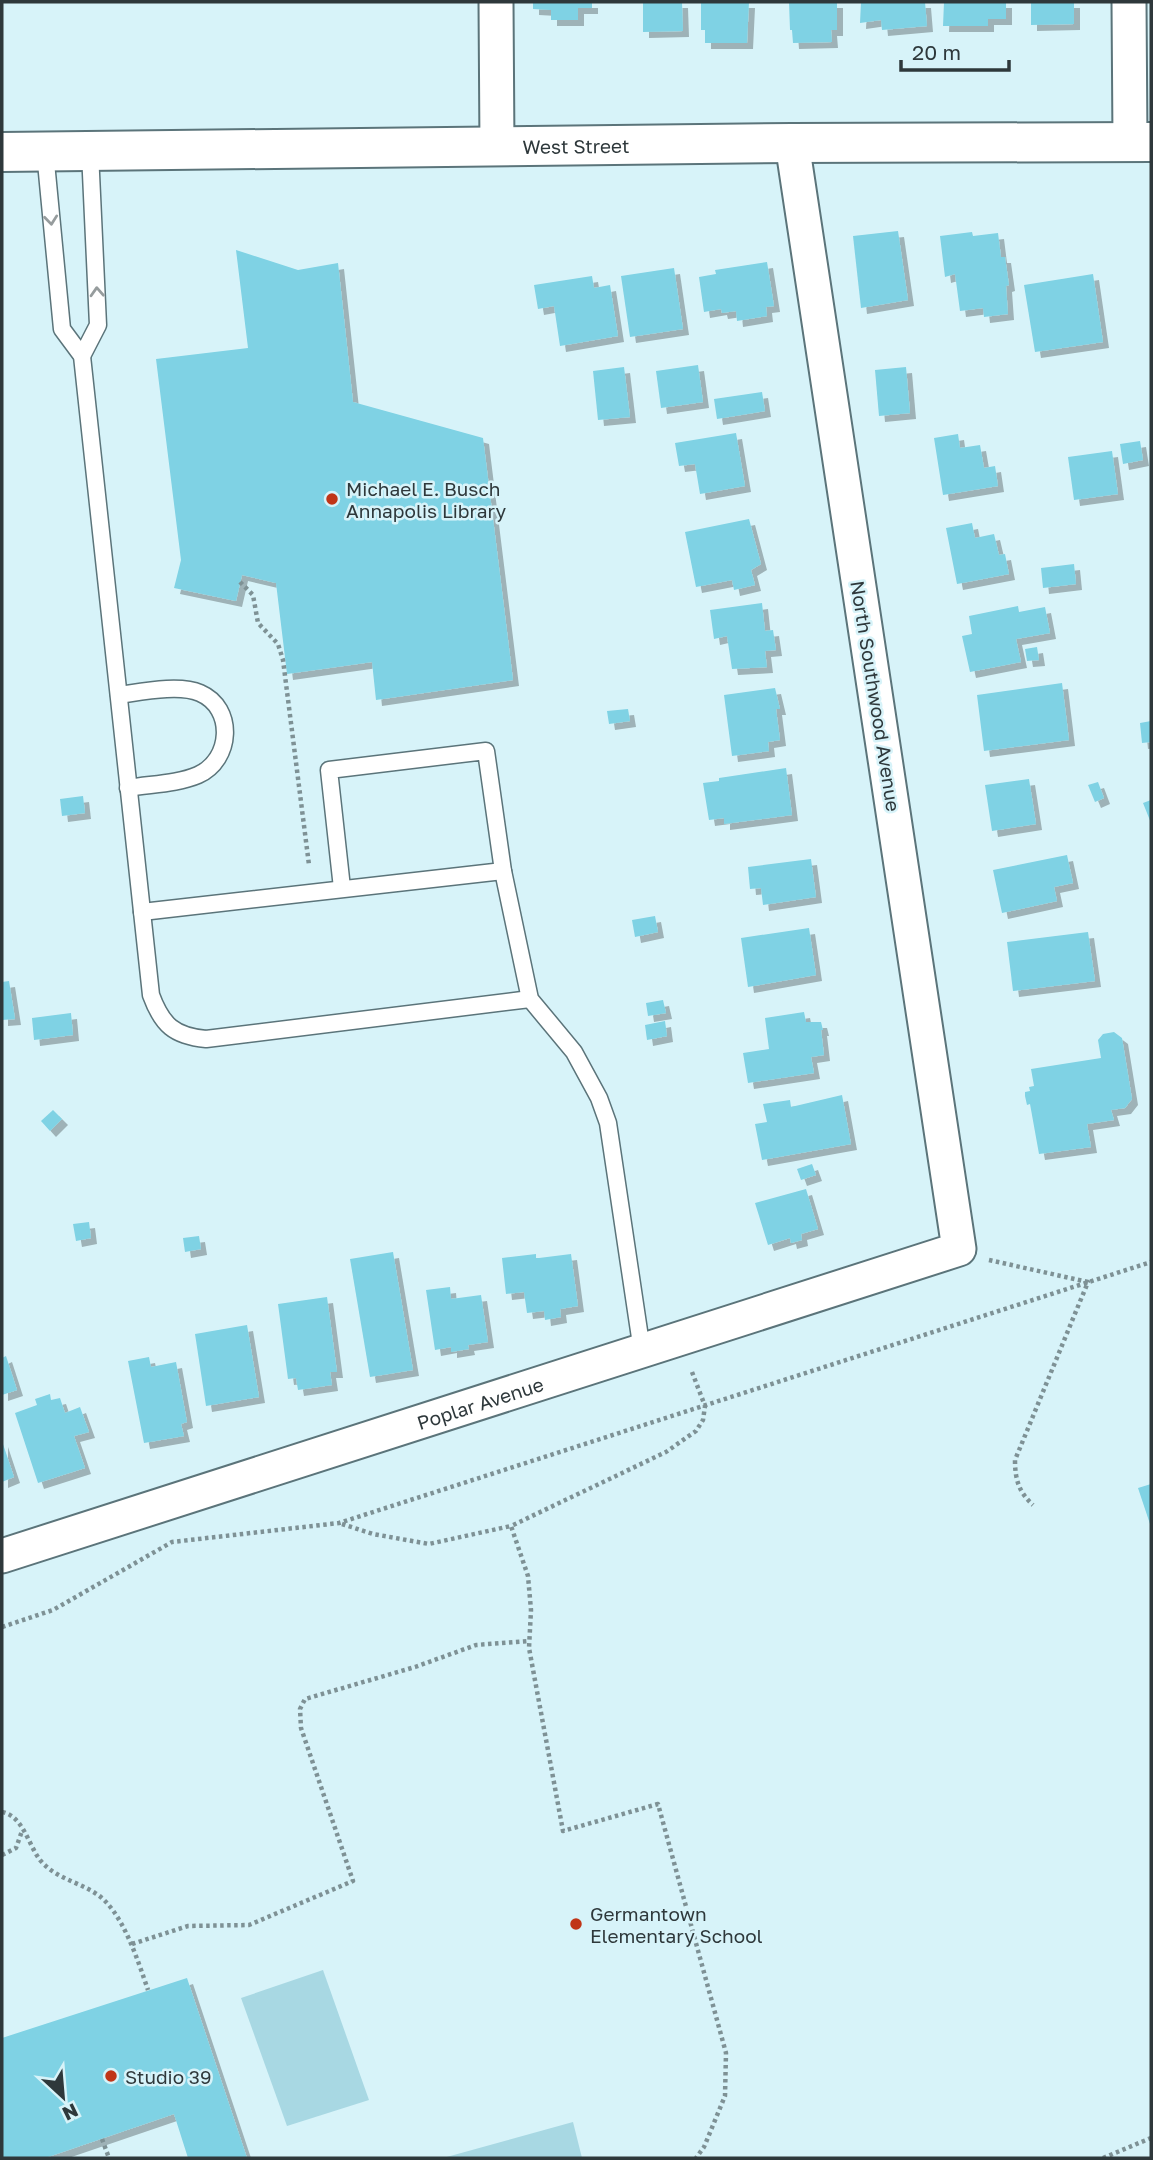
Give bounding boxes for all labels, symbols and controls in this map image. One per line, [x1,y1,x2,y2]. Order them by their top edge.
scale bar [901,28,1010,72]
text: 20 m [912,39,961,65]
street label: West Street [522,133,630,158]
one-way arrow [43,215,58,226]
one-way arrow [90,286,105,297]
place label: Michael E. Busch Annapolis Library [346,477,506,522]
marker: Michael E. Busch Annapolis Library [324,491,340,507]
street label: North Southwood Avenue [846,579,906,813]
street label: Poplar Avenue [414,1372,546,1434]
place label: Germantown Elementary School [590,1902,763,1947]
marker: Germantown Elementary School [568,1916,584,1932]
north arrow [28,2062,98,2132]
place label: Studio 39 [125,2065,211,2088]
marker: Studio 39 [103,2068,119,2084]
text: N [59,2099,82,2126]

